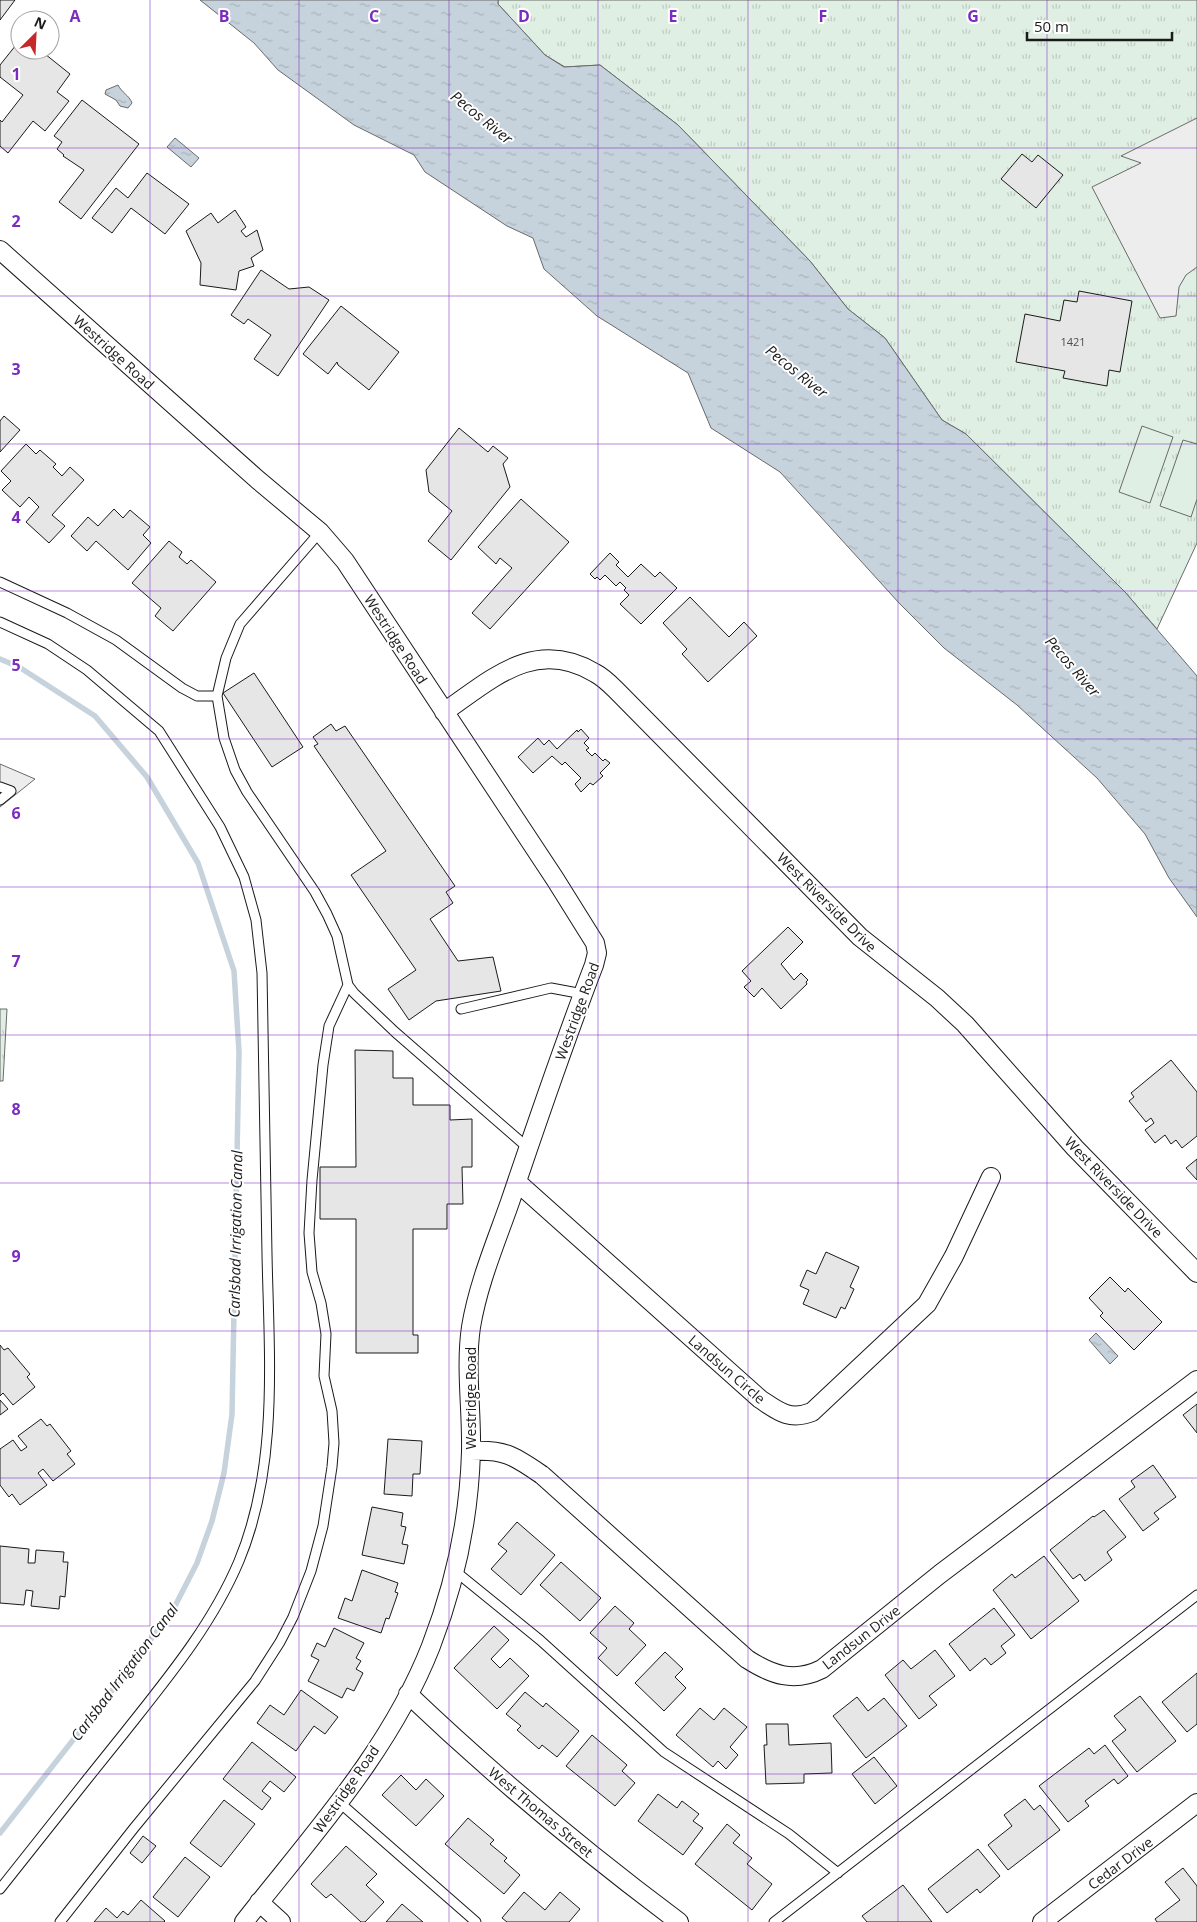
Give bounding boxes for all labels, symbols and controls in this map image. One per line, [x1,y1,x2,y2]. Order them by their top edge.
text: A [69,5,81,27]
text: B [219,5,229,27]
text: C [369,5,379,27]
text: D [518,5,530,27]
text: E [669,5,678,27]
text: F [819,5,827,27]
text: G [967,5,979,27]
north arrow [10,10,60,60]
scale bar [1027,10,1172,42]
text: N [31,12,50,34]
text: 50 m [1034,16,1069,36]
text: 1 [11,63,21,85]
water label: Pecos River [447,86,518,149]
text: 2 [11,210,21,232]
street label: Westridge Road [69,311,159,393]
house number: 1421 [1060,334,1086,349]
water label: Pecos River [762,340,833,403]
text: 3 [11,358,21,380]
text: 4 [11,506,21,528]
street label: Westridge Road [360,591,432,687]
water label: Pecos River [1041,631,1106,701]
text: 5 [11,654,21,676]
text: 6 [11,802,21,824]
street label: West Riverside Drive [773,848,881,956]
text: 7 [11,950,21,972]
street label: Westridge Road [550,959,604,1063]
text: 8 [11,1098,21,1120]
street label: West Riverside Drive [1061,1132,1167,1242]
water label: Carlsbad Irrigation Canal [224,1149,246,1318]
text: 9 [11,1245,21,1267]
street label: Landsun Circle [685,1330,770,1408]
street label: Westridge Road [461,1347,480,1449]
water label: Carlsbad Irrigation Canal [66,1598,183,1745]
street label: Landsun Drive [818,1601,904,1673]
street label: Westridge Road [309,1741,383,1837]
street label: West Thomas Street [485,1763,597,1861]
street label: Cedar Drive [1084,1832,1156,1894]

